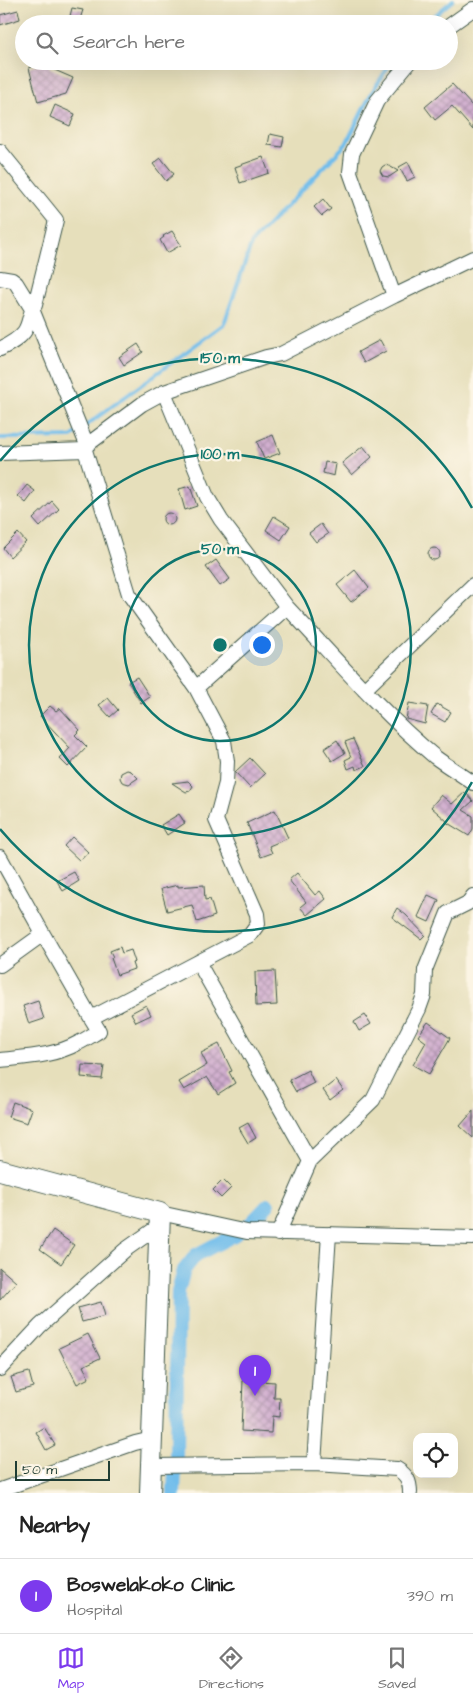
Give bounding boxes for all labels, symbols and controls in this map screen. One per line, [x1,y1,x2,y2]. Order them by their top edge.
search box [15,15,458,70]
icon: search [33,29,61,57]
text: Search here [73,29,185,56]
text: 150 m [200,348,240,369]
text: 100 m [201,444,240,465]
text: 50 m [201,539,239,560]
your location [249,632,275,658]
centre of rings [211,636,229,654]
pin: 1 [239,1355,271,1396]
map controls [413,1433,458,1478]
button: locate [413,1433,458,1478]
scale bar [15,1458,110,1481]
text: 50 m [22,1460,57,1480]
text: Nearby [20,1511,90,1540]
text: Boswelakoko Clinic [67,1572,235,1599]
text: 1 [35,1585,37,1607]
text: 390 m [407,1585,453,1607]
text: Hospital [67,1599,122,1621]
tab: Map [57,1644,85,1694]
tab: Directions [199,1644,264,1694]
tab: Saved [378,1644,416,1694]

